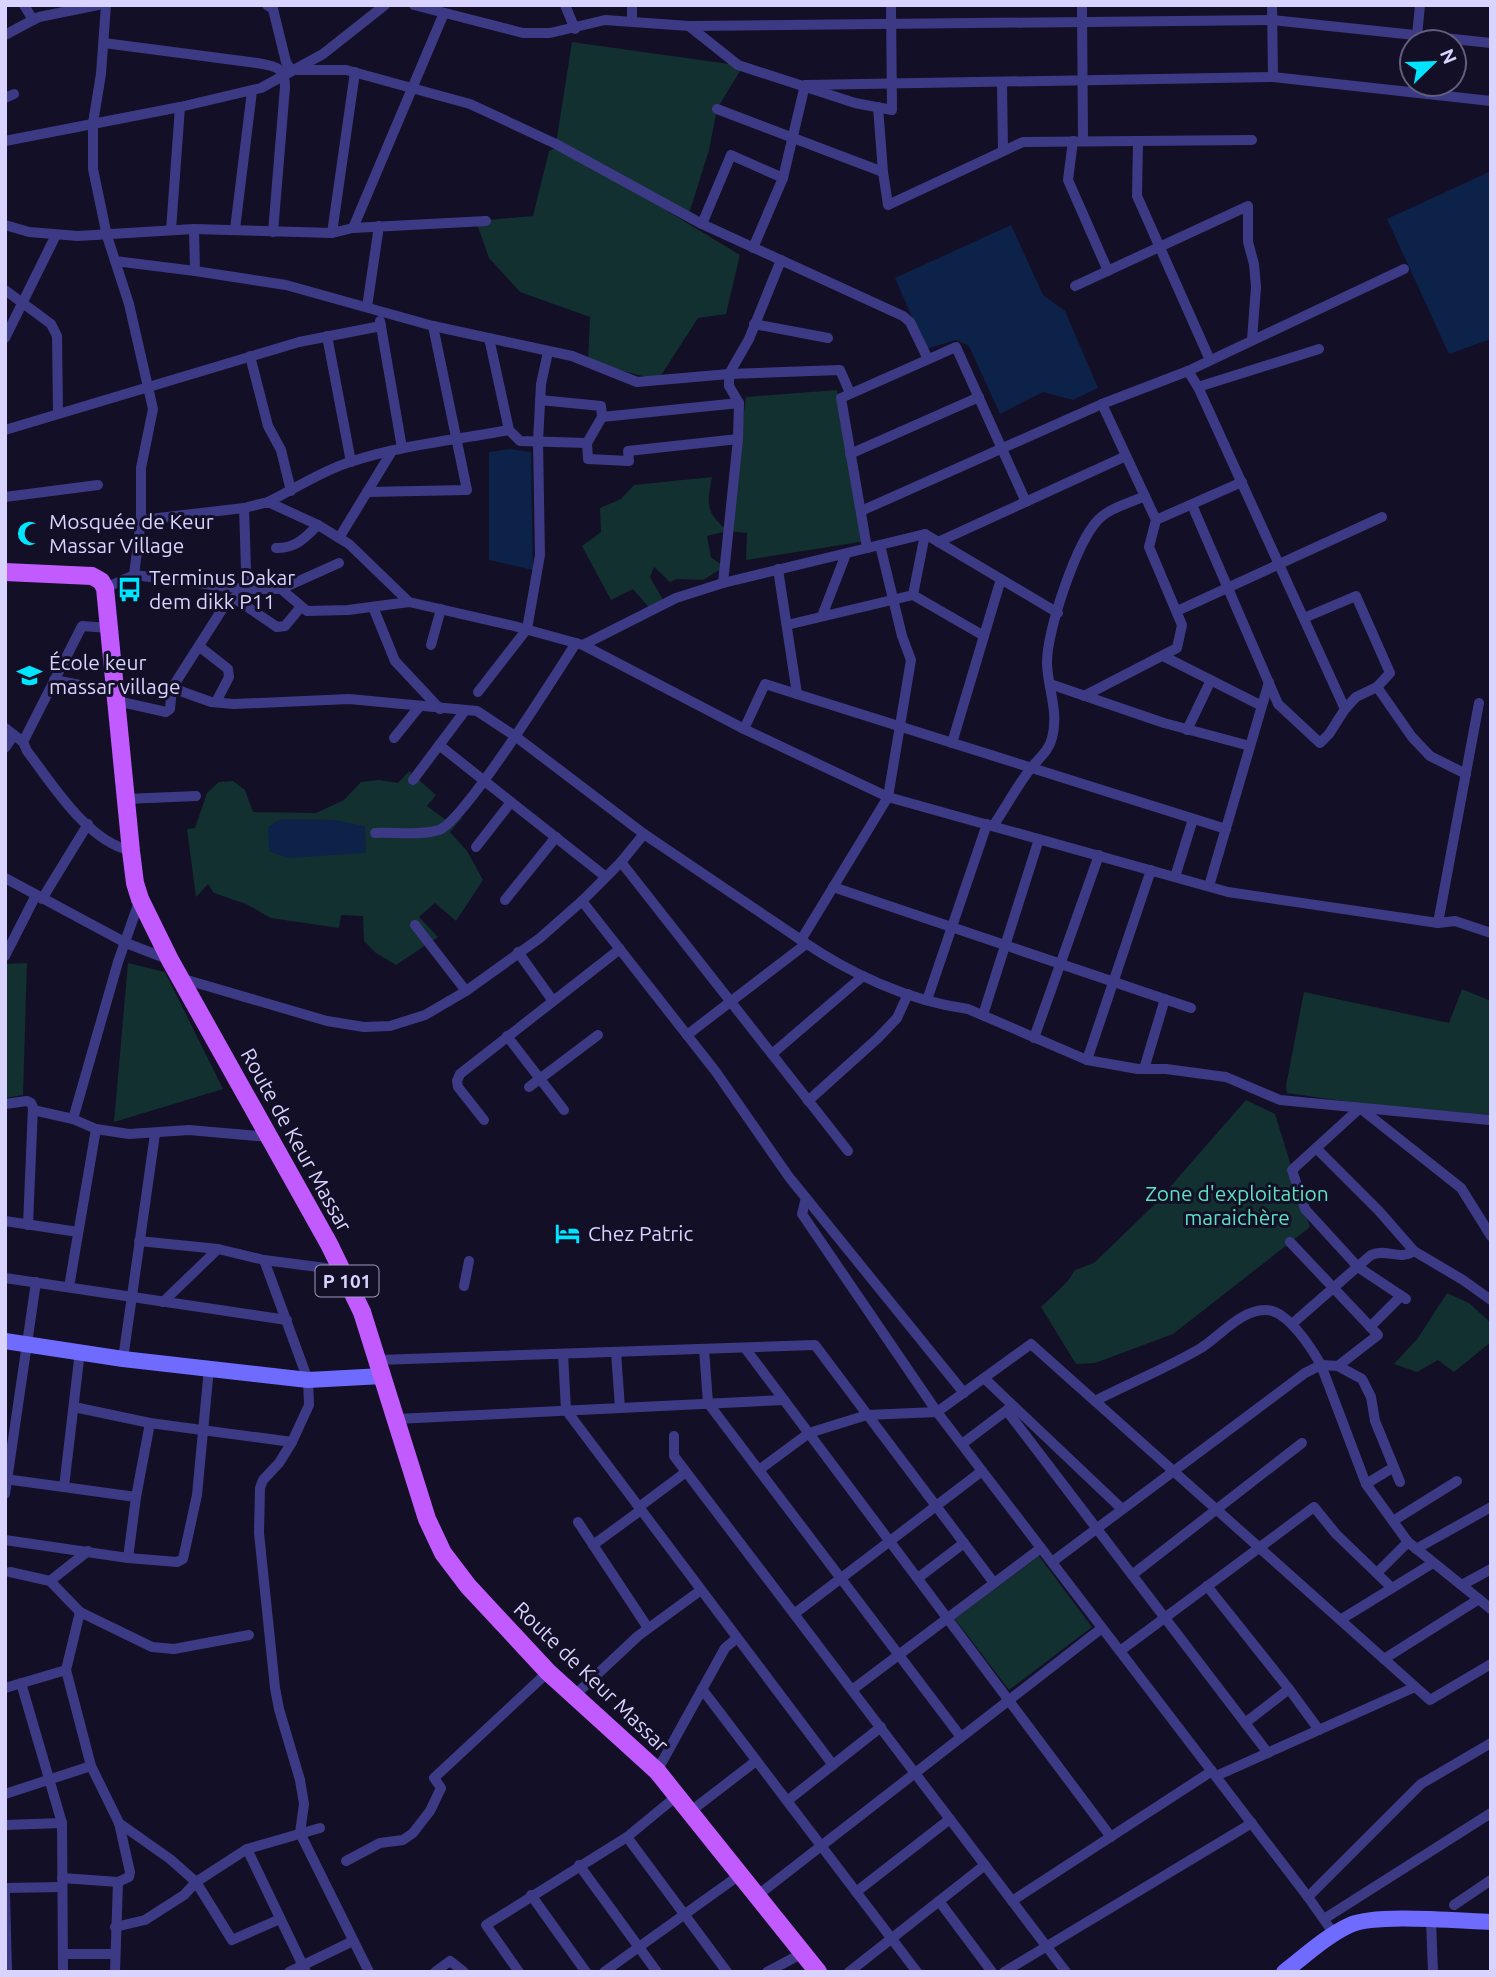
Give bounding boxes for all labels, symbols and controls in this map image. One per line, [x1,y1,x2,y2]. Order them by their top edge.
north arrow [1398,28,1468,98]
text: N [1436,46,1462,67]
place label: Mosquée de Keur Massar Village [49,509,214,557]
mosque icon: Mosquée de Keur Massar Village [15,520,43,548]
place label: Terminus Dakar dem dikk P11 [149,565,295,613]
bus stop icon: Terminus Dakar dem dikk P11 [115,576,143,604]
place label: École keur massar village [49,650,181,698]
school or university icon: École keur massar village [15,661,43,689]
street label: Route de Keur Massar [237,1044,357,1235]
park label: Zone d'exploitation maraichère [1145,1181,1329,1229]
hotel icon: Chez Patric [554,1220,582,1248]
place label: Chez Patric [588,1221,693,1245]
road number: P 101 [316,1266,378,1296]
street label: Route de Keur Massar [509,1596,674,1756]

